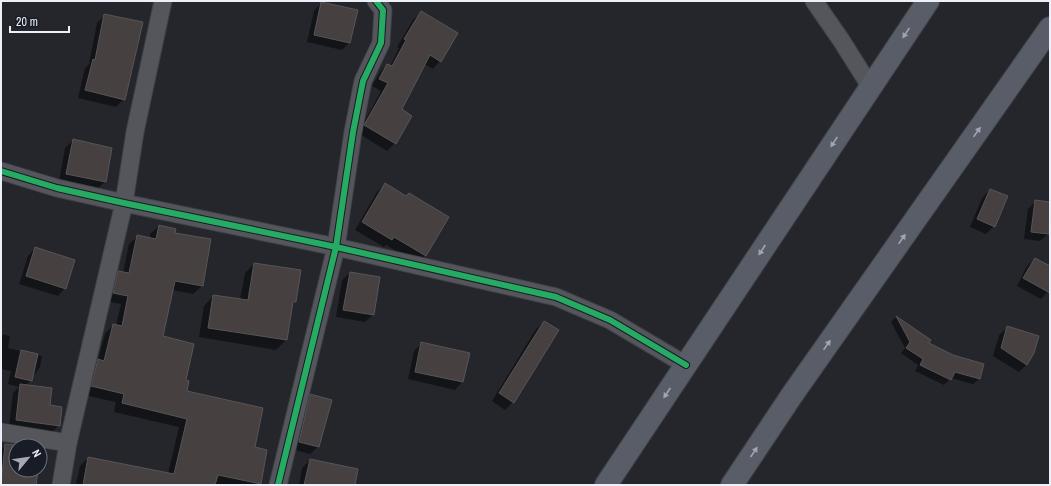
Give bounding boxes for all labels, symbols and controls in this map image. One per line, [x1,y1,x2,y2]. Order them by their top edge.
scale bar [10,8,69,34]
text: 20 m [16,14,38,30]
one-way arrow [902,28,910,39]
one-way arrow [973,127,981,138]
one-way arrow [830,136,838,147]
one-way arrow [898,233,906,244]
one-way arrow [758,245,766,255]
one-way arrow [823,340,831,350]
one-way arrow [663,388,671,399]
north arrow [8,438,48,478]
text: N [29,447,44,459]
one-way arrow [750,447,758,458]

